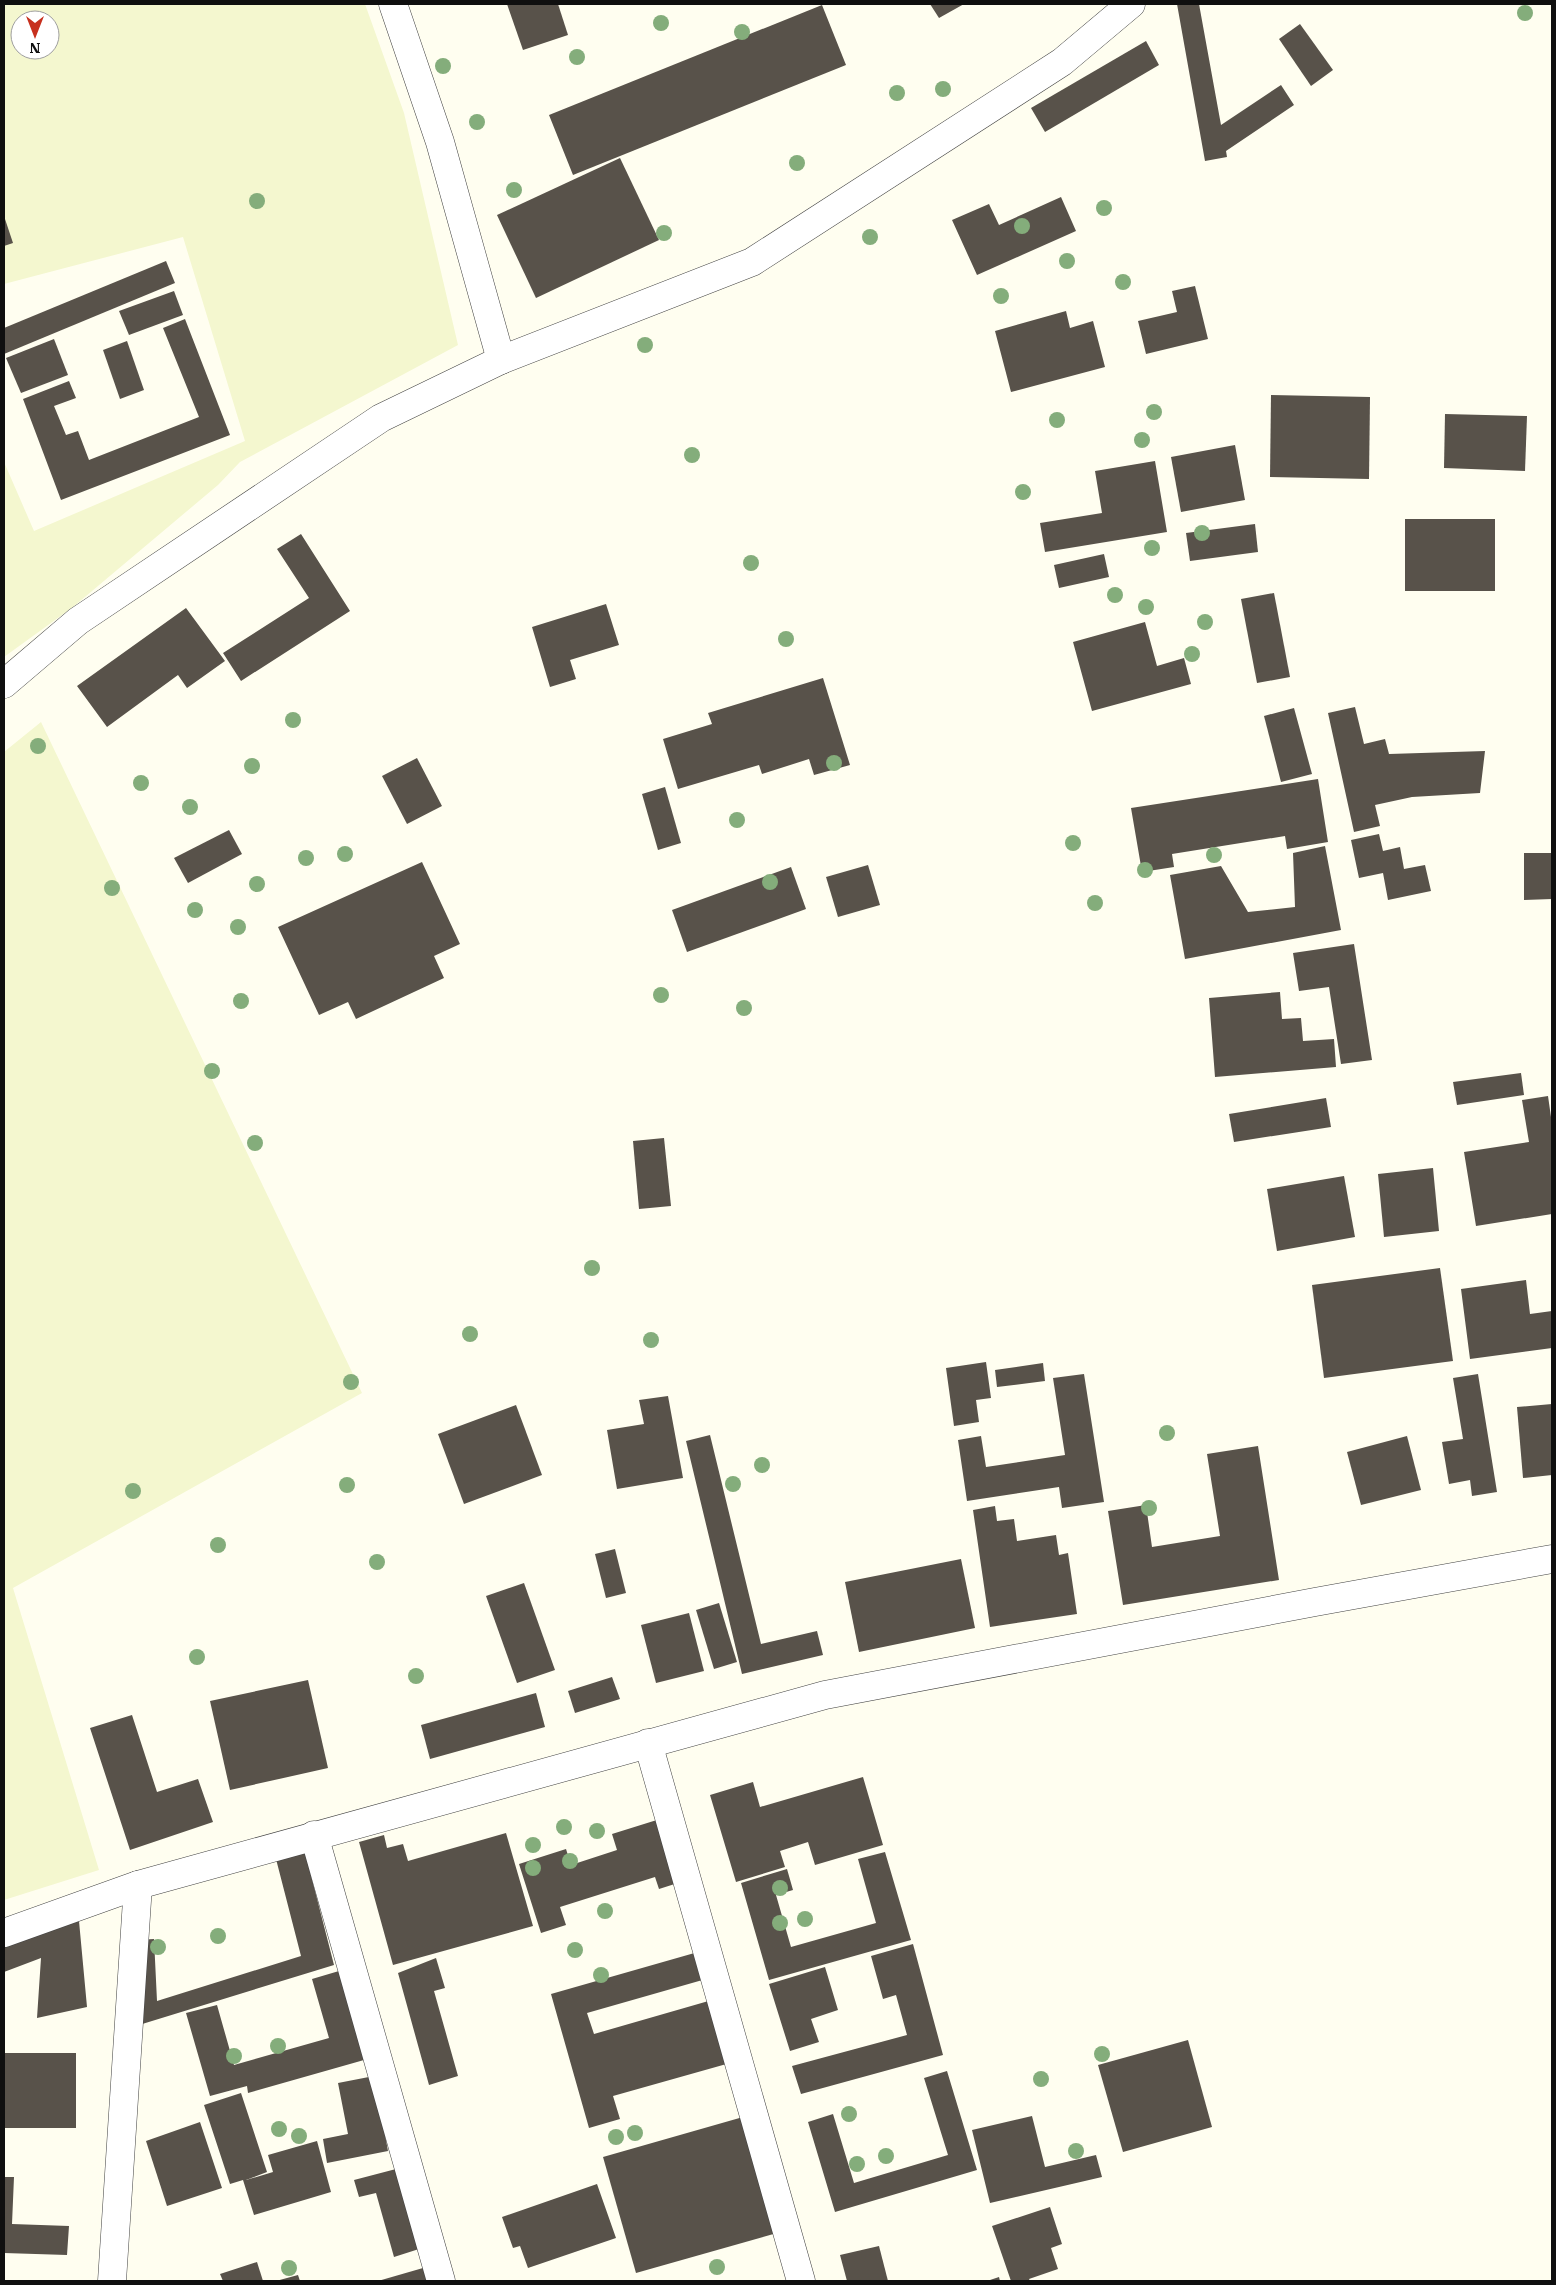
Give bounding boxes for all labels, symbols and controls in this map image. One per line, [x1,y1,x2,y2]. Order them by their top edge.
north arrow [10,10,60,60]
text: N [29,39,41,57]

